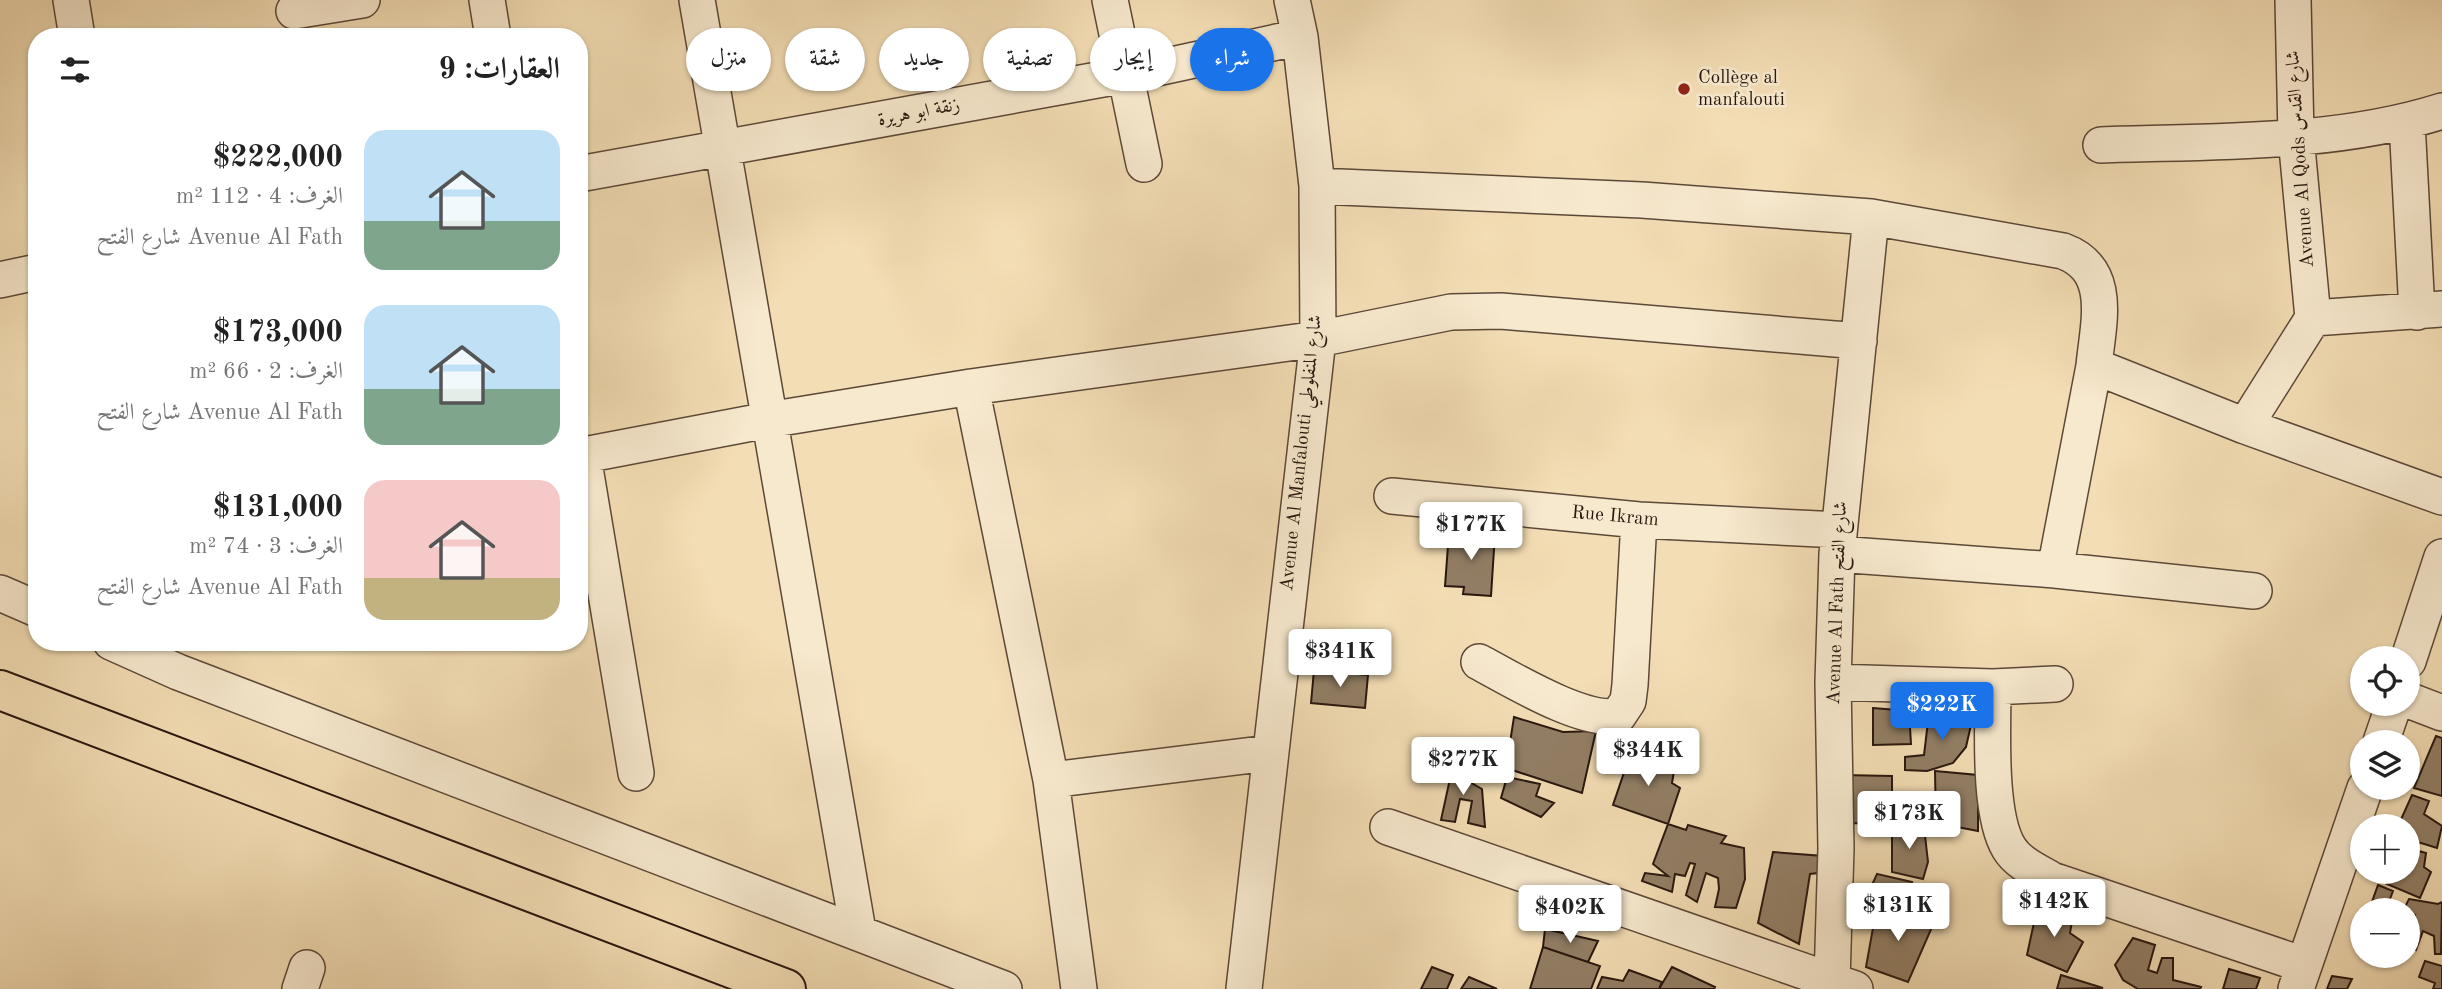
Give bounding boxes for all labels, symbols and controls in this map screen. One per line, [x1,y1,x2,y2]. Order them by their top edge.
chip: منزل [686,28,771,91]
chip: شقة [785,28,865,91]
chip: جديد [879,28,969,91]
chip: تصفية [983,28,1076,91]
chip: إيجار [1090,28,1176,91]
chip: شراء [1190,28,1274,91]
street label: Avenue Al Qods شارع القدس [2284,50,2322,268]
icon: filters [56,51,94,89]
text: العقارات: 9 [439,55,560,85]
place label: Collège al manfalouti [1698,69,1785,110]
marker: Collège al manfalouti [1676,81,1692,97]
street label: زنقة ابو هريرة [876,96,962,131]
text: $222,000 [213,143,343,173]
icon: home [420,158,504,242]
text: الغرف: 4 · 112 m² [176,185,343,208]
text: Avenue Al Fath شارع الفتح [96,226,343,249]
street label: Avenue Al Manfalouti شارع المنفلوطي [1278,314,1333,593]
text: $173,000 [213,318,343,348]
icon: home [420,333,504,417]
text: الغرف: 2 · 66 m² [189,360,343,383]
text: Avenue Al Fath شارع الفتح [96,401,343,424]
text: $131,000 [213,493,343,523]
street label: Avenue Al Fath شارع الفتح [1825,501,1857,705]
pin: $177K [1422,503,1520,562]
street label: Rue Ikram [1571,504,1659,530]
icon: home [420,508,504,592]
text: $177K [1435,513,1507,536]
text: الغرف: 3 · 74 m² [189,535,343,558]
text: Avenue Al Fath شارع الفتح [96,576,343,599]
pin: $341K [1291,630,1389,689]
text: $341K [1304,640,1376,663]
map controls [2350,646,2420,968]
button: locate [2350,646,2420,716]
pin: $222K [1893,682,1991,742]
text: $222K [1906,693,1978,716]
pin: $344K [1599,728,1697,788]
button: layers [2350,730,2420,800]
pin: $277K [1414,738,1512,797]
text: $344K [1612,739,1684,762]
text: $277K [1427,748,1499,771]
pin: $173K [1860,792,1958,851]
text: $173K [1873,802,1945,825]
button: + [2350,814,2420,884]
pin: $142K [2005,880,2103,939]
pin: $131K [1849,884,1947,943]
pin: $402K [1521,886,1619,945]
text: $142K [2018,890,2090,913]
text: $131K [1862,894,1934,917]
text: $402K [1534,896,1606,919]
button: − [2350,898,2420,968]

